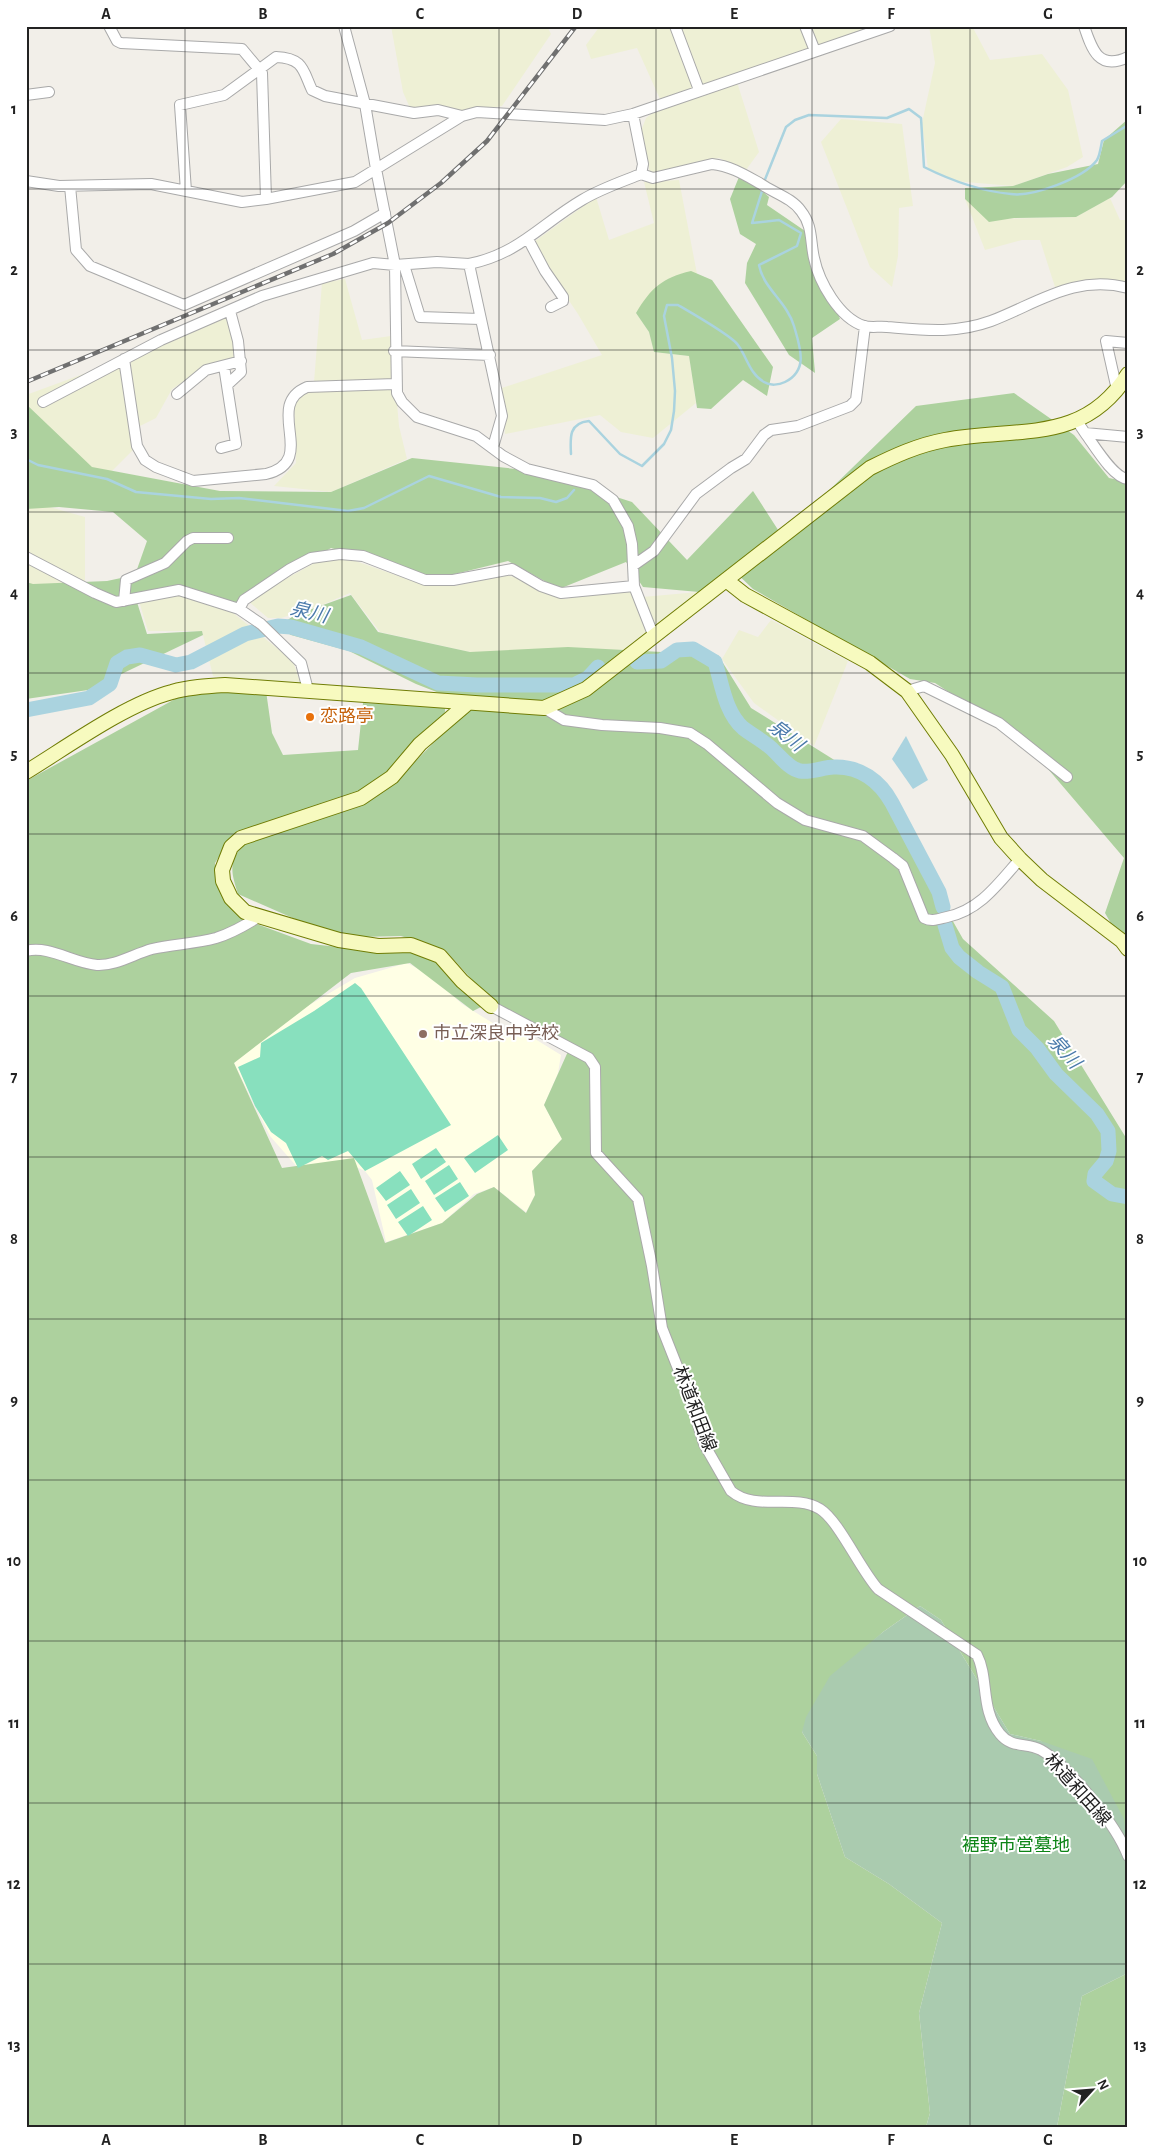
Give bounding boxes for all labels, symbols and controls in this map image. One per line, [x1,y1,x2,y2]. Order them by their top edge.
text: A [101,6,111,22]
text: B [258,6,268,22]
text: C [416,6,425,22]
text: D [572,6,583,22]
text: E [730,6,738,22]
text: F [887,6,895,22]
text: G [1043,6,1053,22]
text: 1 [11,101,17,117]
text: 1 [1137,101,1143,117]
text: 2 [10,262,18,278]
text: 2 [1136,262,1144,278]
text: 3 [11,424,18,440]
text: 3 [1137,424,1144,440]
text: 4 [10,585,18,601]
text: 4 [1136,585,1144,601]
water label: 泉川 [288,598,332,627]
place label: 恋路亭 [320,707,374,726]
marker: 恋路亭 [304,711,316,723]
water label: 泉川 [765,715,810,756]
text: 5 [11,746,18,762]
text: 5 [1137,746,1144,762]
text: 6 [10,908,18,924]
text: 6 [1136,908,1144,924]
place label: 市立深良中学校 [433,1023,559,1043]
marker: 市立深良中学校 [417,1028,429,1040]
water label: 泉川 [1044,1030,1087,1074]
text: 7 [11,1069,18,1085]
text: 7 [1137,1069,1144,1085]
text: 8 [10,1231,18,1247]
text: 8 [1136,1231,1144,1247]
street label: 林道和田線 [669,1363,720,1454]
text: 9 [10,1392,18,1408]
text: 9 [1136,1392,1144,1408]
text: 10 [7,1553,21,1569]
text: 10 [1133,1553,1147,1569]
text: 11 [8,1715,20,1731]
text: 11 [1134,1715,1146,1731]
street label: 林道和田線 [1040,1749,1115,1829]
park label: 裾野市営墓地 [962,1835,1070,1855]
text: 12 [7,1876,21,1892]
text: 12 [1133,1876,1147,1892]
text: 13 [8,2037,20,2053]
text: 13 [1134,2037,1146,2053]
north arrow [1066,2066,1116,2116]
text: N [1094,2077,1111,2092]
text: A [101,2132,111,2148]
text: B [258,2132,268,2148]
text: C [416,2132,425,2148]
text: D [572,2132,583,2148]
text: E [730,2132,738,2148]
text: F [887,2132,895,2148]
text: G [1043,2132,1053,2148]

